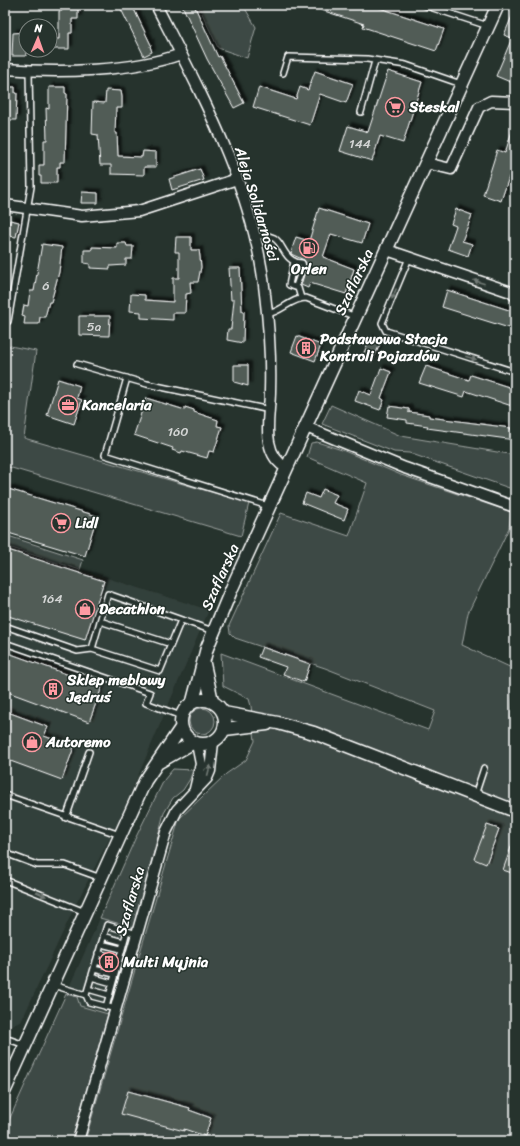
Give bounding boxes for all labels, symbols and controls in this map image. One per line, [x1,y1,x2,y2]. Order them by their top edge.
north arrow [18,18,58,58]
text: N [33,19,43,38]
place label: Steskal [408,94,460,120]
supermarket icon: Steskal [384,96,406,118]
house number: 144 [349,132,371,155]
street label: Aleja Solidarności [227,142,287,266]
fuel station icon: Orlen [298,237,320,259]
street label: Szaflarska [327,244,381,320]
place label: Orlen [290,256,328,282]
house number: 6 [42,274,50,297]
one-way arrow [473,278,485,284]
one-way arrow [391,289,397,300]
house number: 5a [87,315,102,338]
place label: Podstawowa Stacja Kontroli Pojazdów [319,326,448,369]
building icon: Podstawowa Stacja Kontroli Pojazdów [295,337,317,359]
one-way arrow [465,355,477,361]
place label: Kancelaria [81,392,152,418]
office icon: Kancelaria [57,394,79,416]
house number: 160 [167,420,189,443]
place label: Lidl [75,510,99,536]
supermarket icon: Lidl [50,512,72,534]
street label: Szaflarska [194,539,246,615]
house number: 164 [41,587,63,610]
place label: Decathlon [99,596,166,622]
shop icon: Decathlon [74,598,96,620]
place label: Sklep meblowy Jędruś [66,667,166,710]
building icon: Sklep meblowy Jędruś [42,678,64,700]
place label: Autoremo [45,729,111,755]
shop icon: Autoremo [21,731,43,753]
one-way arrow [206,764,212,776]
street label: Szaflarska [108,863,152,939]
one-way arrow [36,891,47,897]
place label: Multi Myjnia [122,949,209,975]
building icon: Multi Myjnia [98,951,120,973]

